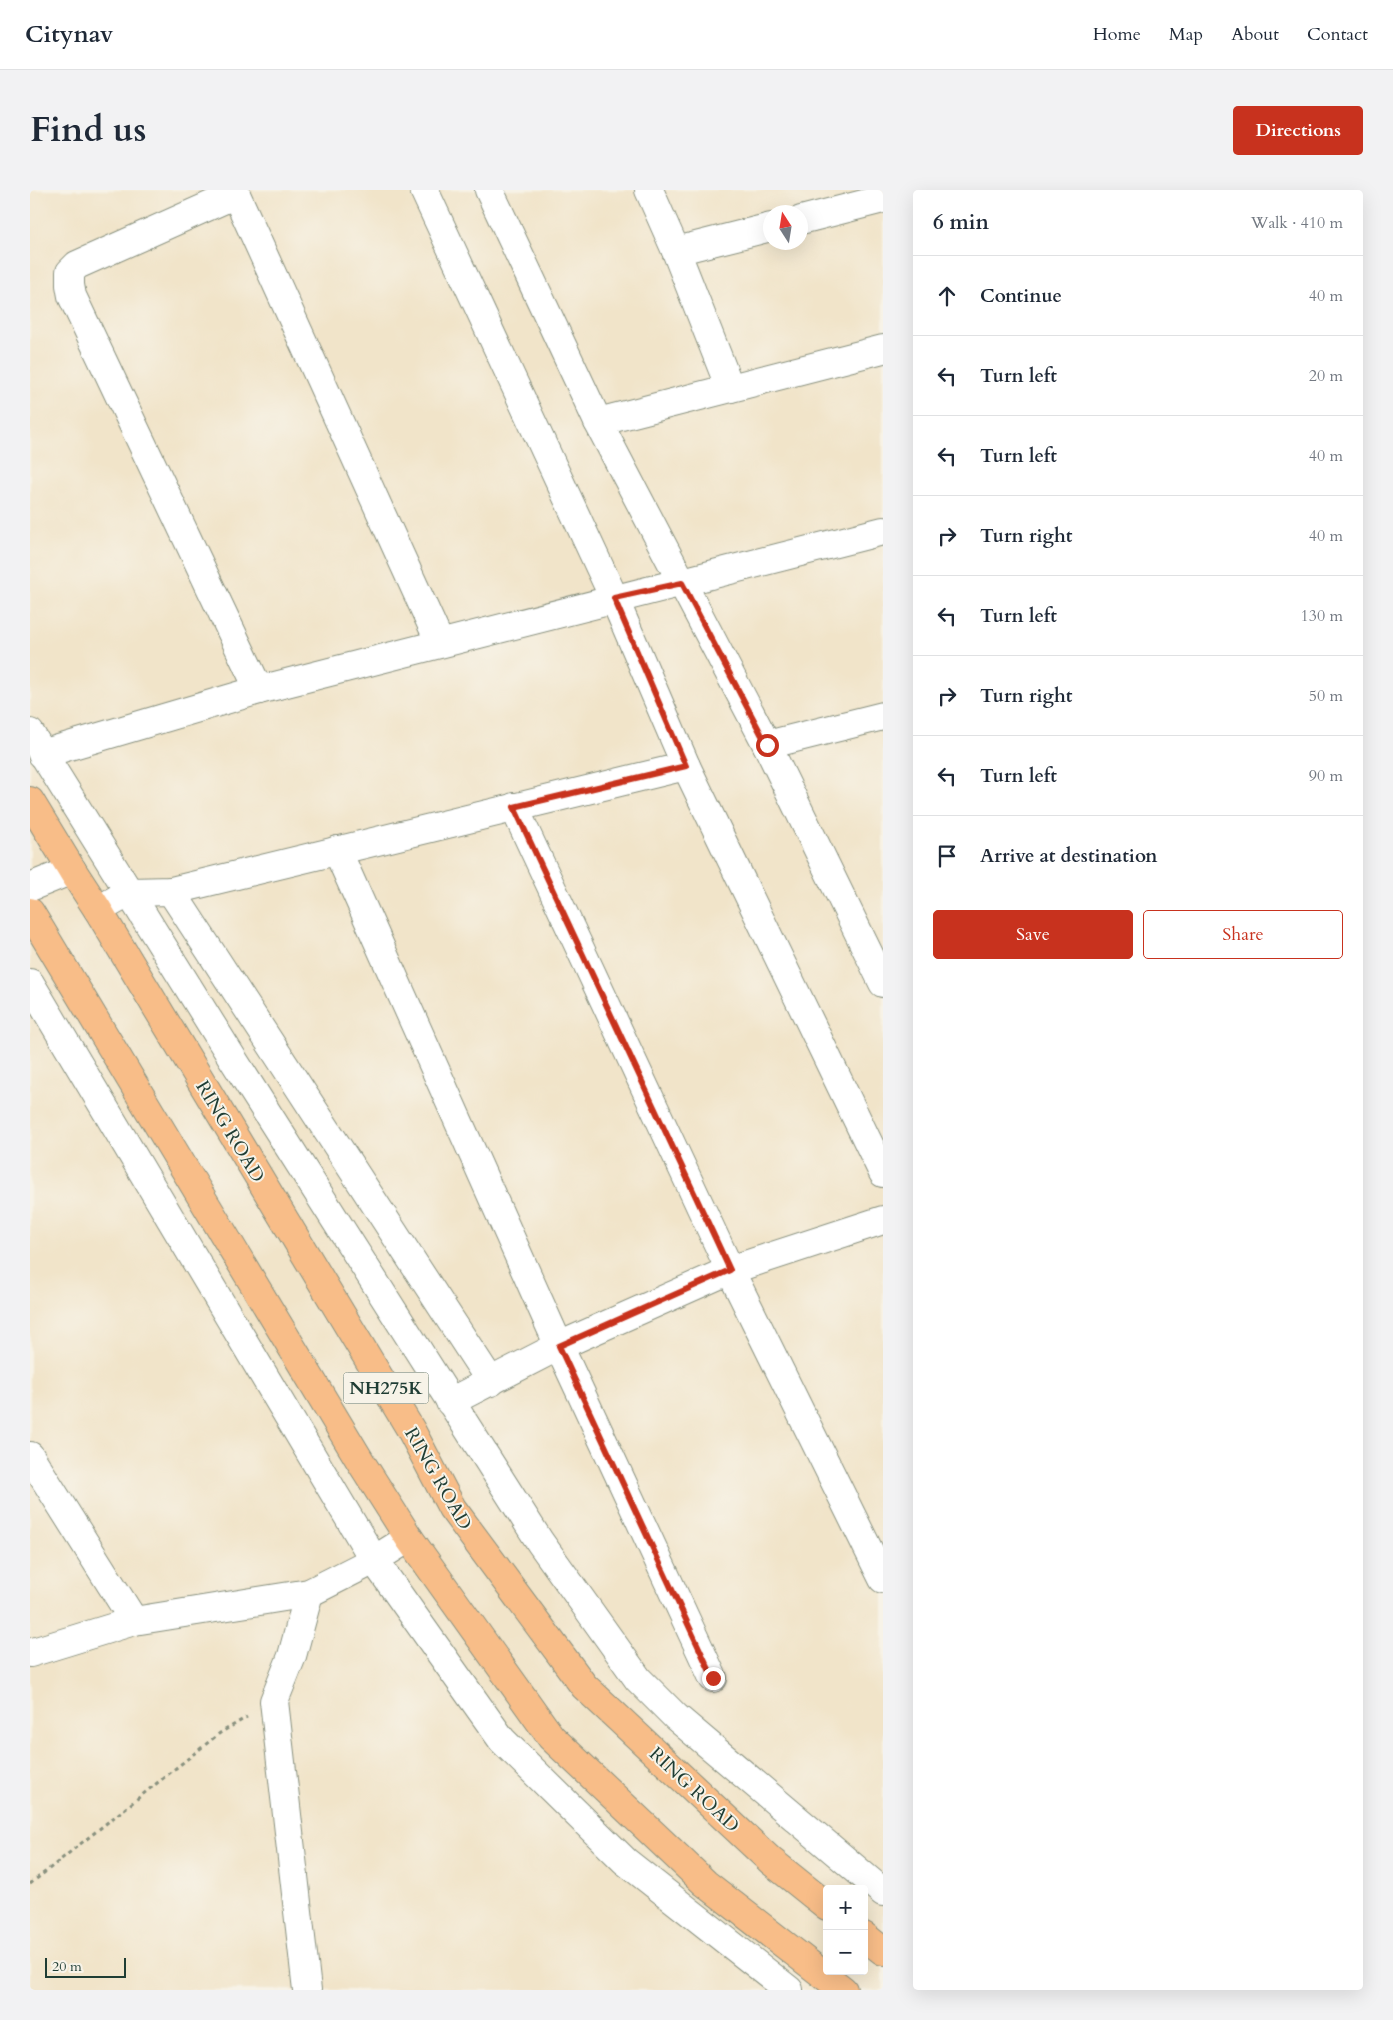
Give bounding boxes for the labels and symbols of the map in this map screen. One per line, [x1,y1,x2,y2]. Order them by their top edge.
north arrow [763,205,808,250]
route start [756,734,779,757]
street label: RING ROAD [190,1076,271,1187]
road number: NH275K [344,1372,428,1404]
street label: RING ROAD [398,1422,478,1535]
route end [702,1667,725,1690]
street label: RING ROAD [644,1741,745,1838]
scale bar [45,1955,126,1978]

